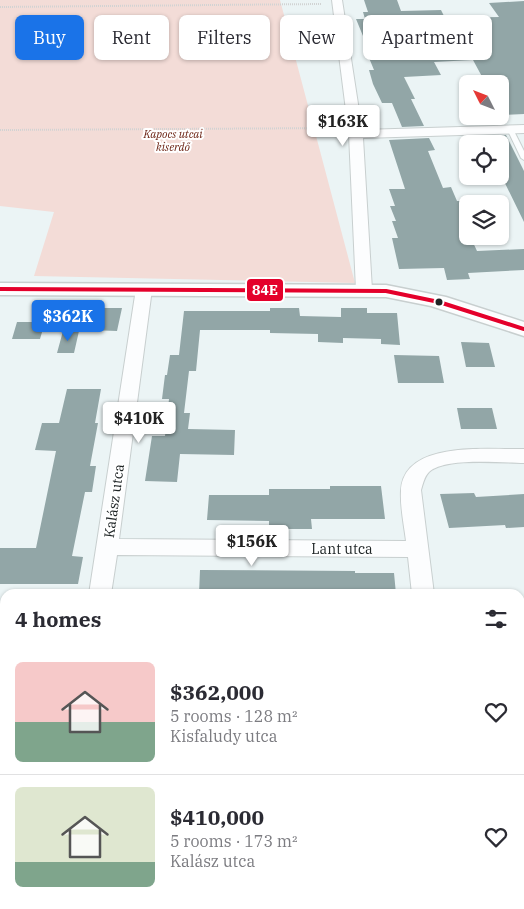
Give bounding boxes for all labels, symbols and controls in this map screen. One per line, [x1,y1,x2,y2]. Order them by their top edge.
chip: Buy [15,15,84,60]
chip: Rent [94,15,169,60]
chip: Filters [179,15,270,60]
chip: New [280,15,353,60]
chip: Apartment [363,15,492,60]
north arrow [459,75,509,125]
map controls [459,75,509,245]
pin: $163K [308,104,378,147]
text: $163K [318,111,368,131]
park label: Kapocs utcai kiserdő [142,127,203,154]
button: locate [459,135,509,185]
button: layers [459,195,509,245]
line badge: 84E [246,278,284,302]
text: 84E [252,281,278,299]
unlabelled marker [434,297,444,307]
pin: $362K [33,300,103,342]
text: $362K [43,306,93,326]
pin: $410K [104,402,174,444]
text: $410K [114,408,164,428]
street label: Kalász utca [100,463,128,539]
pin: $156K [217,524,287,567]
text: $156K [227,531,277,551]
street label: Lant utca [311,540,373,558]
text: 4 homes [15,605,101,633]
icon: filters [482,605,510,633]
text: $362,000 [170,678,264,706]
icon: home [55,682,115,742]
icon: heart [482,698,510,726]
text: 5 rooms · 128 m² [170,706,298,726]
text: Kisfaludy utca [170,726,277,746]
text: $410,000 [170,803,264,831]
icon: home [55,807,115,867]
icon: heart [482,823,510,851]
text: 5 rooms · 173 m² [170,831,298,851]
text: Kalász utca [170,851,255,871]

